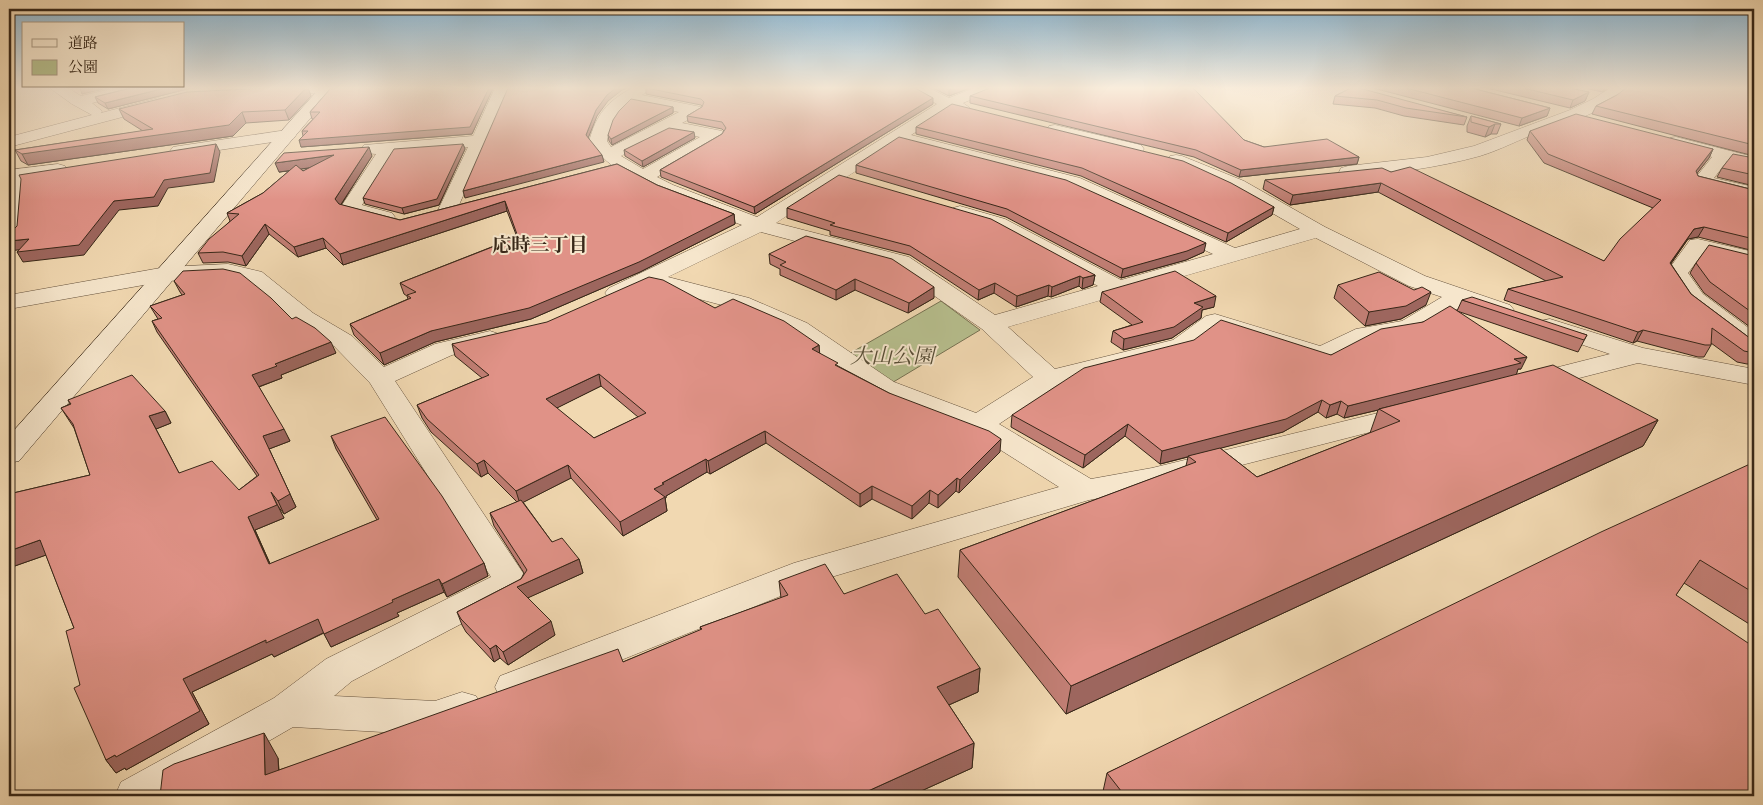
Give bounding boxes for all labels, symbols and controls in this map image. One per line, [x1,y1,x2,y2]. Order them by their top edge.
legend [22,22,185,88]
text: 道路 [68,34,98,53]
text: 公園 [68,58,98,77]
district label: 応時三丁目 [492,233,588,257]
park label: 大山公園 [850,343,937,370]

